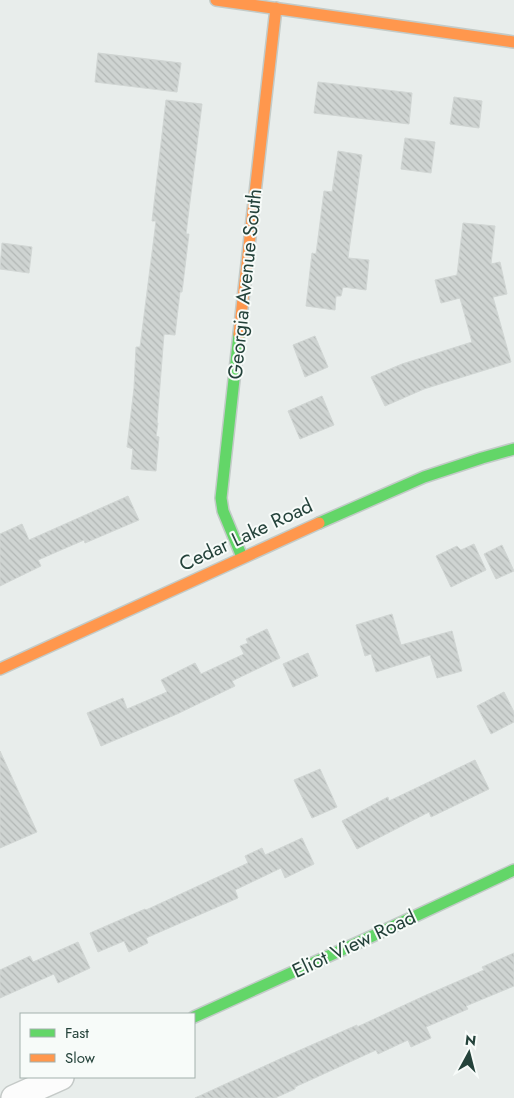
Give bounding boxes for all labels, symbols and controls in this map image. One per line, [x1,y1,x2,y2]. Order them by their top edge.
street label: Georgia Avenue South [221,187,269,381]
street label: Cedar Lake Road [174,491,318,579]
street label: Eliot View Road [287,903,421,985]
legend [20,1013,195,1078]
text: Fast [65,1022,89,1044]
north arrow [444,1028,494,1078]
text: N [464,1029,477,1051]
text: Slow [65,1047,96,1069]

